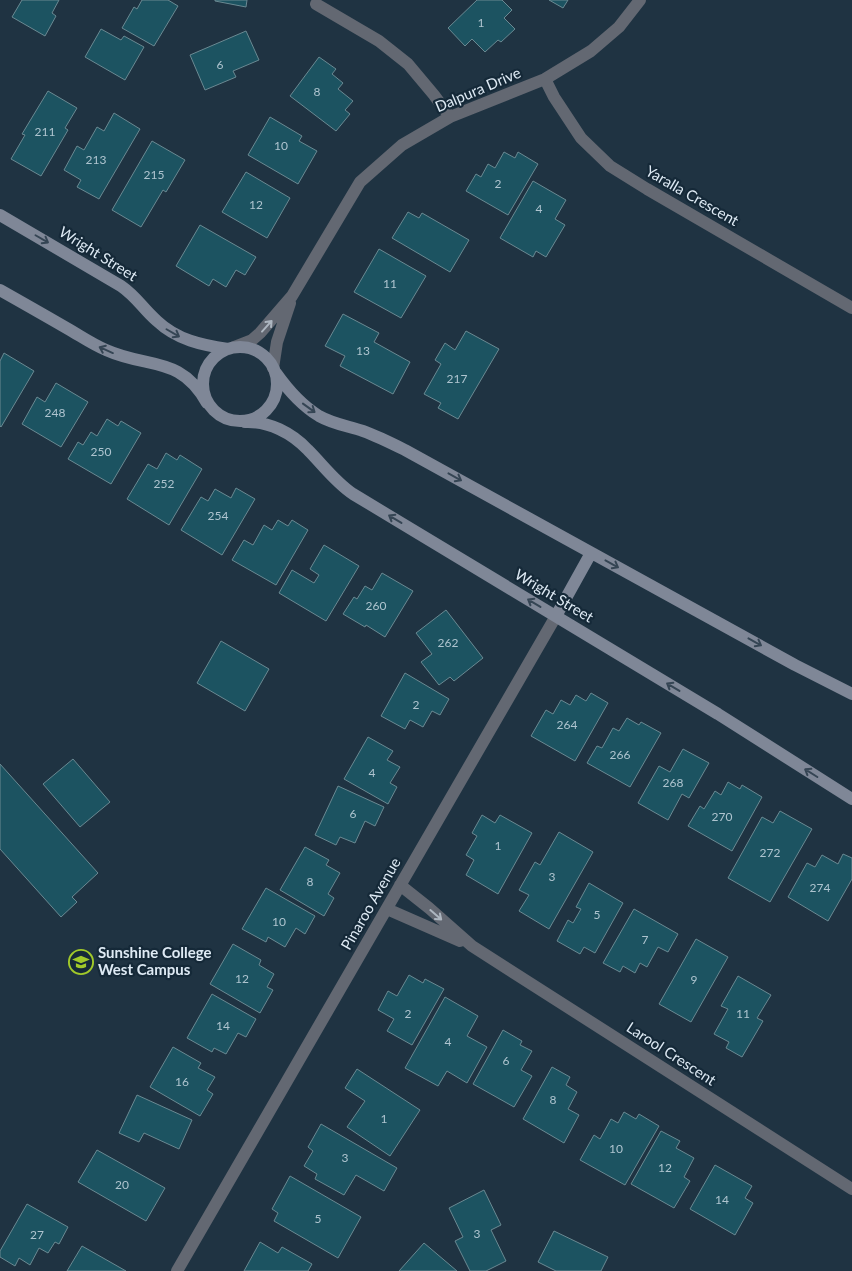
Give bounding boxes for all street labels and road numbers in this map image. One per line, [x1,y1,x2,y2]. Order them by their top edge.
street label: Dalpura Drive [432,63,523,115]
street label: Yaralla Crescent [643,161,743,229]
street label: Wright Street [56,222,141,285]
street label: Wright Street [512,565,598,626]
street label: Pinaroo Avenue [336,854,404,953]
street label: Larool Crescent [624,1018,720,1089]

